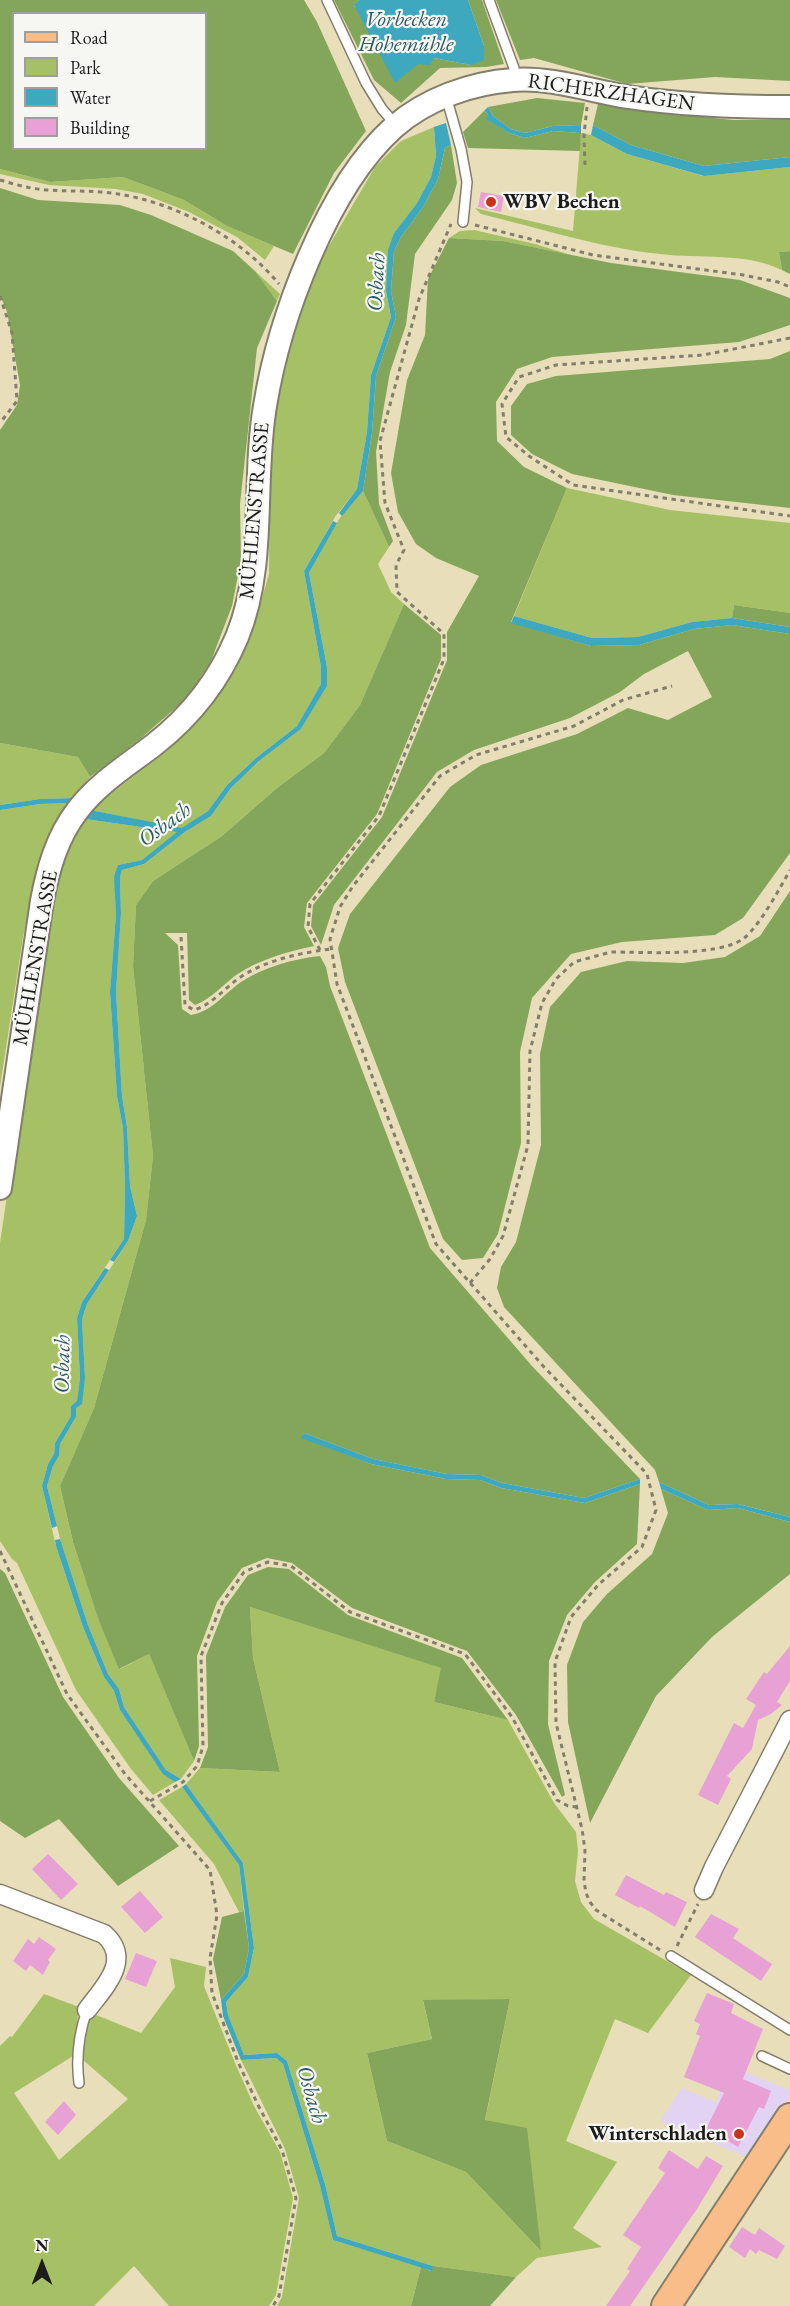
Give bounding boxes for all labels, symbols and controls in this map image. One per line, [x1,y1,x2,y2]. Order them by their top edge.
water label: Vorbecken Hohemühle [359,7,453,58]
legend [12,12,207,150]
text: Road [70,26,108,49]
text: Park [70,56,101,79]
street label: RICHERZHAGEN [526,69,696,117]
text: Water [70,86,111,109]
text: Building [70,116,130,139]
place label: WBV Bechen [503,189,620,215]
marker: WBV Bechen [484,195,498,209]
water label: Osbach [362,252,392,312]
street label: MÜHLENSTRASSE [235,421,275,601]
water label: Osbach [133,797,197,853]
street label: MÜHLENSTRASSE [8,868,64,1048]
water label: Osbach [49,1334,77,1394]
water label: Osbach [290,2063,332,2127]
place label: Winterschladen [588,2121,727,2147]
marker: Winterschladen [732,2127,746,2141]
north arrow [12,2234,72,2294]
text: N [36,2235,48,2256]

